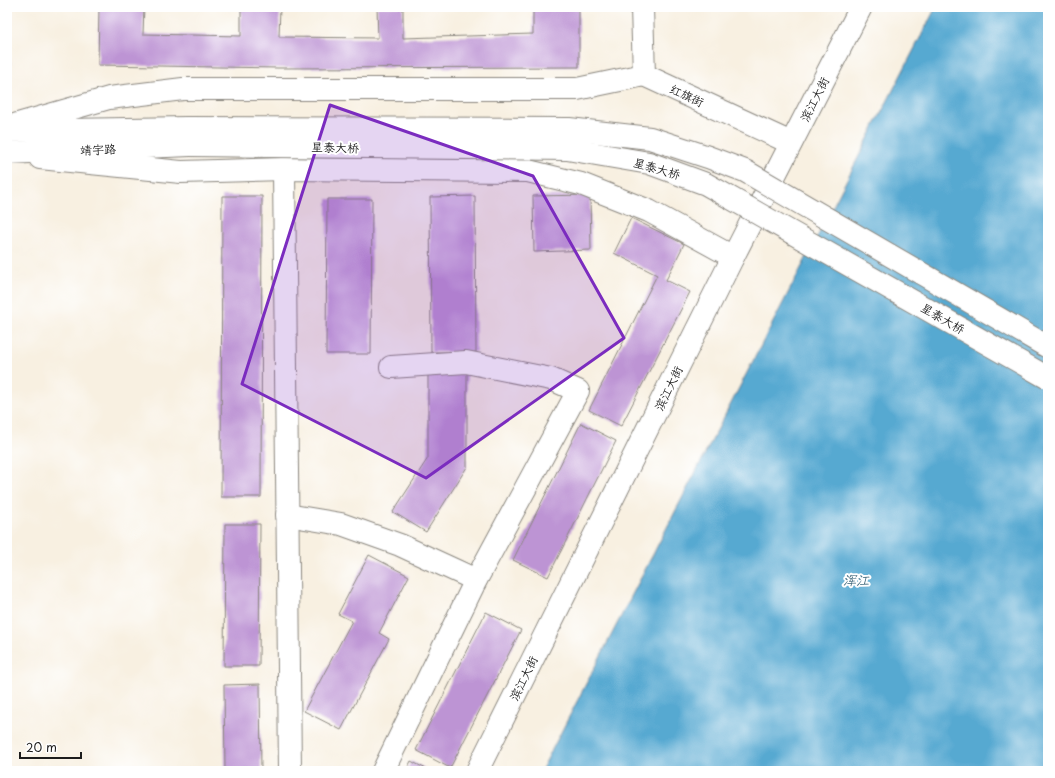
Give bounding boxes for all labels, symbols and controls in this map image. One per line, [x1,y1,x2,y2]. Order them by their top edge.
street label: 滨江大街 [795,74,833,124]
street label: 红旗街 [667,79,707,111]
street label: 星泰大桥 [311,138,360,156]
street label: 靖宇路 [80,139,116,159]
street label: 星泰大桥 [631,153,684,184]
street label: 星泰大桥 [918,298,969,338]
street label: 滨江大街 [649,362,687,414]
water label: 浑江 [843,570,870,589]
street label: 滨江大街 [504,652,542,704]
scale bar [20,734,81,760]
text: 20 m [26,738,57,756]

